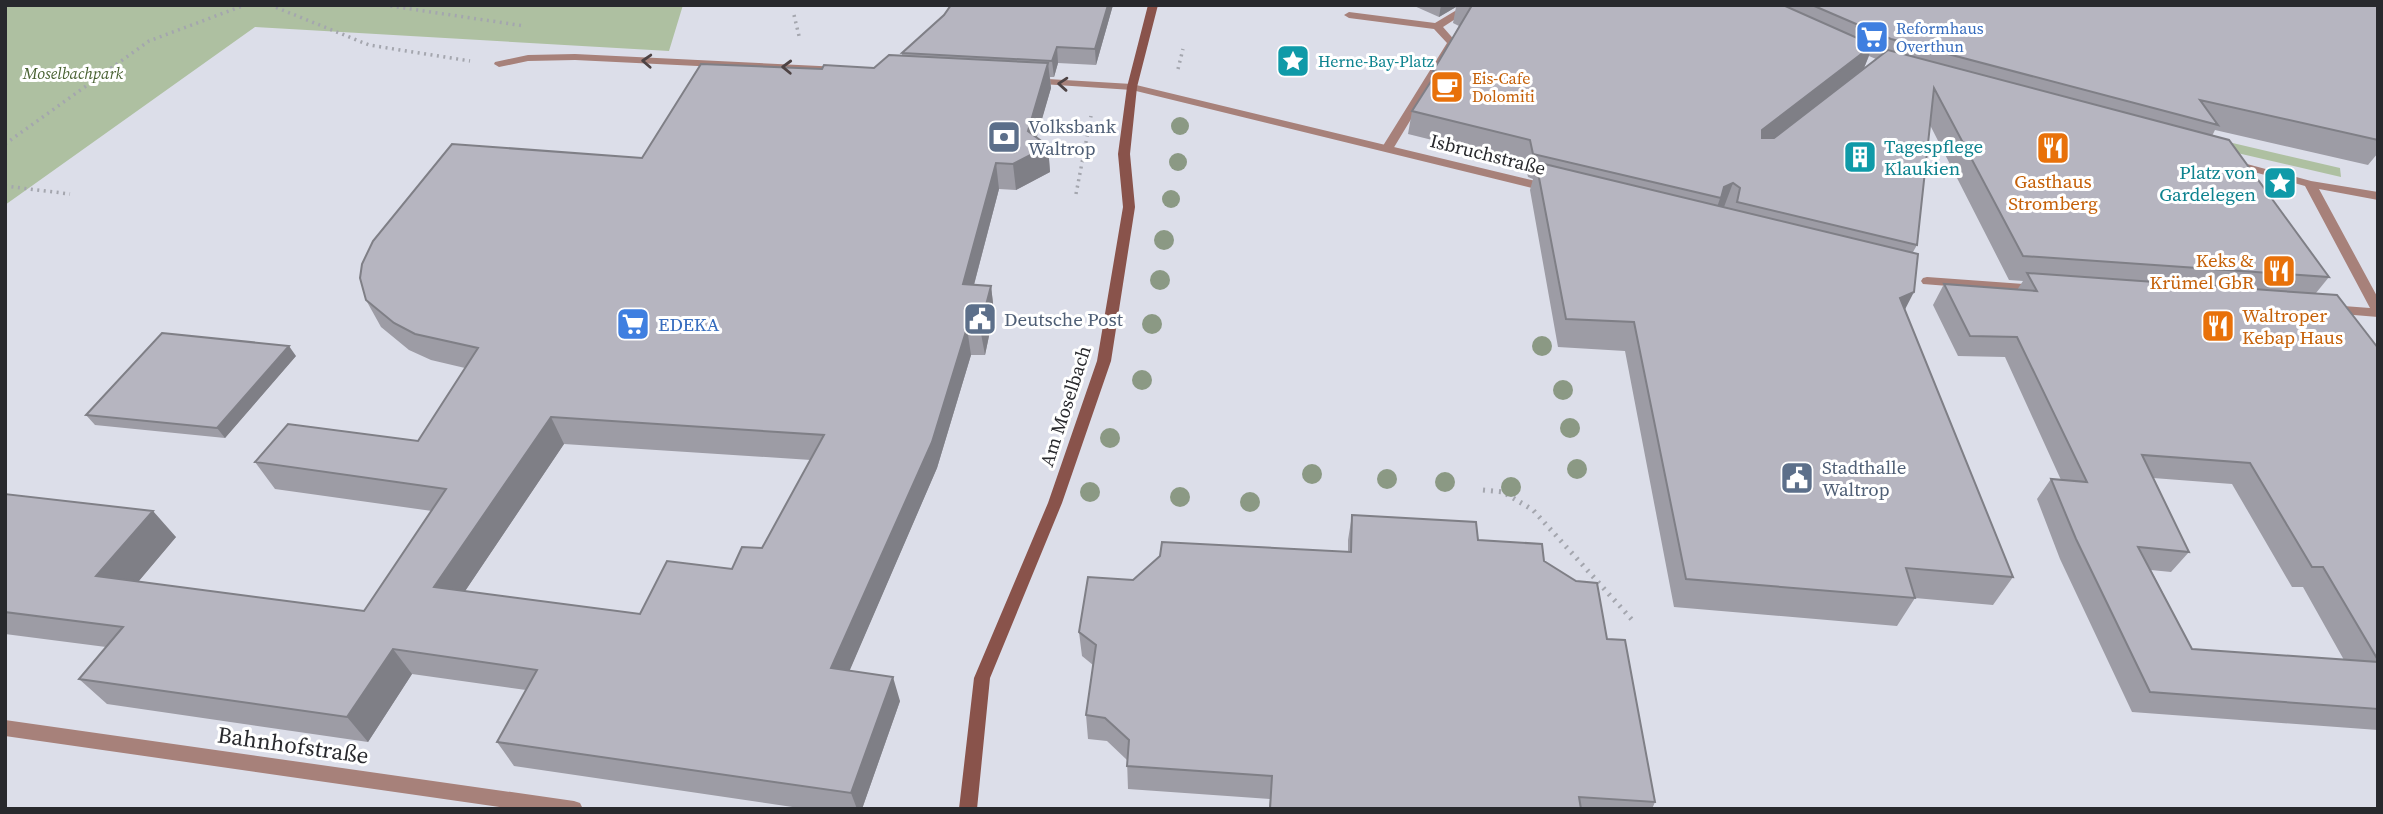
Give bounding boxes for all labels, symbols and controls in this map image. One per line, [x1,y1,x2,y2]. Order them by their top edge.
place label: Reformhaus Overthun [1896,17,1984,57]
supermarket icon: Reformhaus Overthun [1853,18,1891,56]
place icon: Herne-Bay-Platz [1274,42,1312,80]
place label: Herne-Bay-Platz [1318,50,1434,72]
one-way arrow [641,54,652,69]
one-way arrow [782,60,793,75]
park label: Moselbachpark [22,62,123,84]
place label: Eis-Cafe Dolomiti [1472,67,1535,107]
cafe icon: Eis-Cafe Dolomiti [1428,68,1466,106]
one-way arrow [1058,76,1069,91]
place label: Volksbank Waltrop [1028,113,1117,161]
bank icon: Volksbank Waltrop [985,118,1023,156]
street label: Isbruchstraße [1428,127,1548,181]
restaurant icon: Gasthaus Stromberg [2034,129,2072,167]
place label: Tagespflege Klaukien [1884,133,1983,181]
building icon: Tagespflege Klaukien [1841,138,1879,176]
place label: Platz von Gardelegen [2159,159,2256,207]
place icon: Platz von Gardelegen [2261,164,2299,202]
place label: Gasthaus Stromberg [2008,168,2098,216]
place label: Keks & Krümel GbR [2150,247,2255,295]
restaurant icon: Keks & Krümel GbR [2260,252,2298,290]
public building icon: Deutsche Post [961,300,999,338]
place label: Waltroper Kebap Haus [2242,302,2343,350]
supermarket icon: EDEKA [614,305,652,343]
place label: Deutsche Post [1004,306,1124,332]
restaurant icon: Waltroper Kebap Haus [2199,307,2237,345]
place label: EDEKA [658,311,720,337]
street label: Am Moselbach [1033,342,1097,470]
place label: Stadthalle Waltrop [1822,454,1906,502]
public building icon: Stadthalle Waltrop [1778,459,1816,497]
street label: Bahnhofstraße [215,719,371,771]

